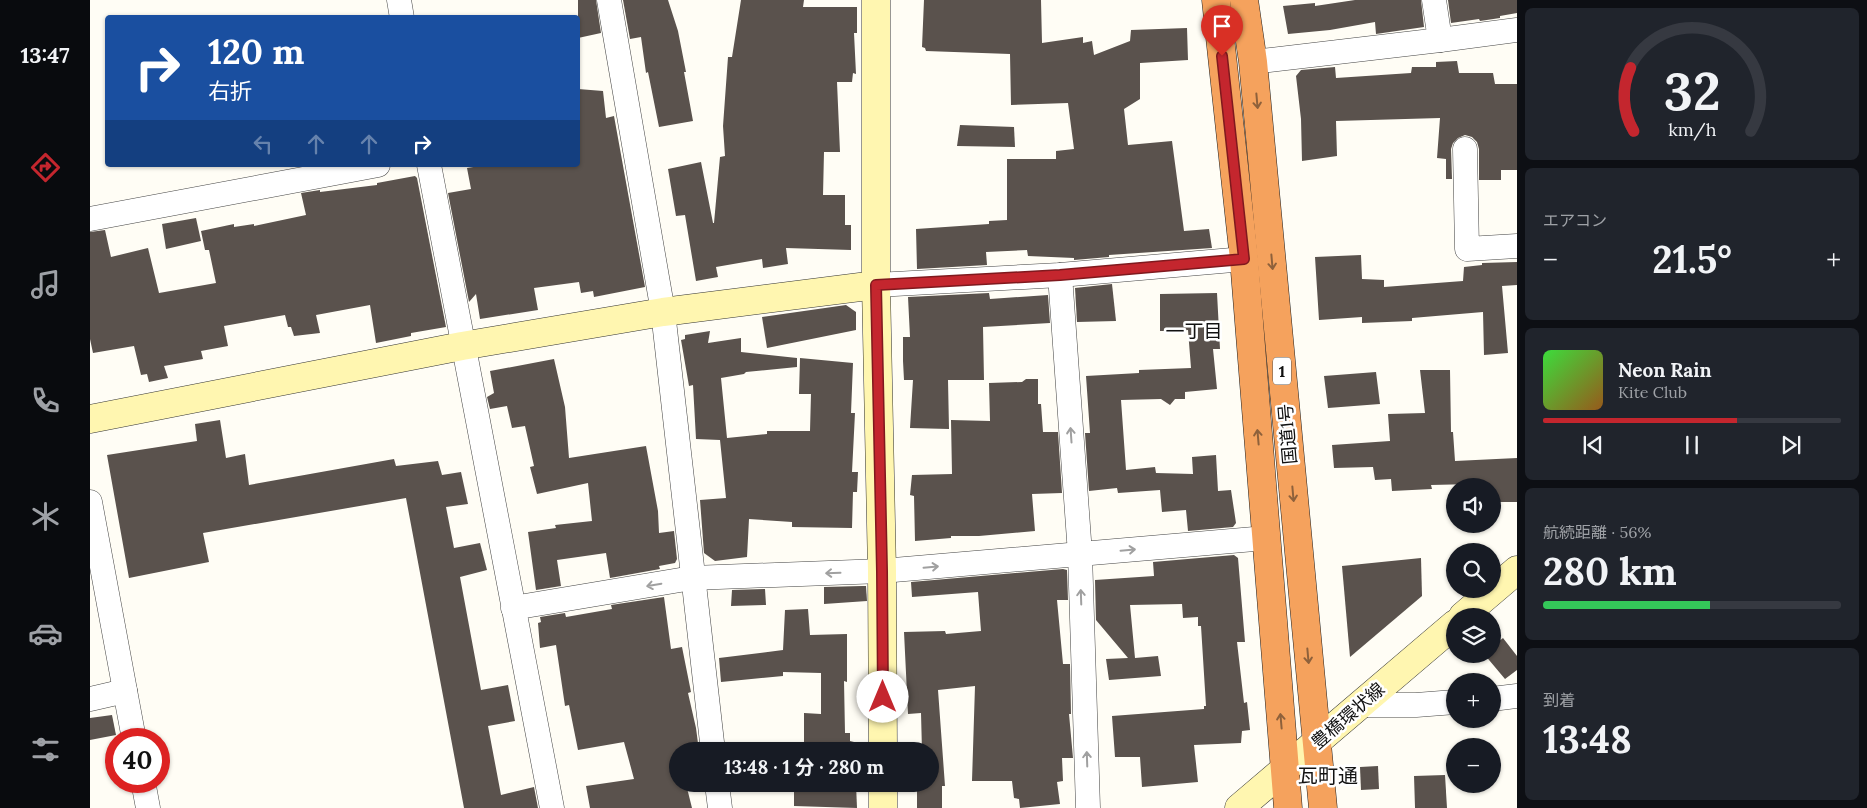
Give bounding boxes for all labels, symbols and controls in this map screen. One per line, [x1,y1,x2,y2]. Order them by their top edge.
pin [1201,5,1243,56]
icon: arrive [1208,12,1236,40]
text: 120 m [208,29,305,74]
icon: right [125,35,190,100]
text: 13:47 [20,41,70,69]
text: 32 [1664,58,1720,124]
text: 右折 [208,77,252,105]
one-way arrow [1252,92,1261,108]
text: km/h [1668,118,1716,141]
icon: left [249,130,277,158]
icon: ahead [302,130,330,158]
icon: ahead [355,130,383,158]
icon: right [408,130,436,158]
icon: directions [28,150,63,185]
text: エアコン [1543,210,1607,230]
text: 21.5° [1652,235,1732,283]
text: − [1543,242,1558,278]
text: + [1826,242,1841,278]
one-way arrow [1267,254,1276,270]
icon: music [28,267,63,302]
district label: 一丁目 [1165,319,1223,343]
road number: 1 [1273,358,1291,384]
text: Neon Rain [1618,358,1712,382]
text: Kite Club [1618,382,1687,402]
icon: phone [28,383,63,418]
street label: 国道1号 [1273,403,1302,465]
one-way arrow [1067,427,1076,443]
one-way arrow [1254,429,1263,445]
icon: previous [1579,431,1607,459]
icon: pause [1678,431,1706,459]
icon: next [1777,431,1805,459]
map controls [1446,478,1501,793]
button: sound [1446,478,1501,533]
one-way arrow [1288,486,1298,502]
icon: climate [28,499,63,534]
text: 航続距離 · 56% [1543,522,1651,542]
button: search [1446,543,1501,598]
one-way arrow [1119,545,1135,555]
text: 280 km [1543,547,1677,595]
one-way arrow [923,562,939,571]
one-way arrow [826,568,842,577]
one-way arrow [647,580,663,590]
one-way arrow [1077,589,1086,605]
button: layers [1446,608,1501,663]
icon: car [28,616,63,651]
one-way arrow [1304,647,1313,663]
position arrow [856,670,908,722]
button: + [1446,673,1501,728]
street label: 豊橋環状線 [1306,677,1389,754]
text: 到着 [1543,690,1575,710]
one-way arrow [1277,713,1286,729]
text: 13:48 [1543,715,1632,763]
speed limit sign: 40 [105,728,170,793]
icon: filters [28,732,63,767]
button: − [1446,738,1501,793]
one-way arrow [1082,752,1091,768]
text: 13:48 · 1 分 · 280 m [724,755,884,779]
district label: 瓦町通 [1298,763,1358,788]

